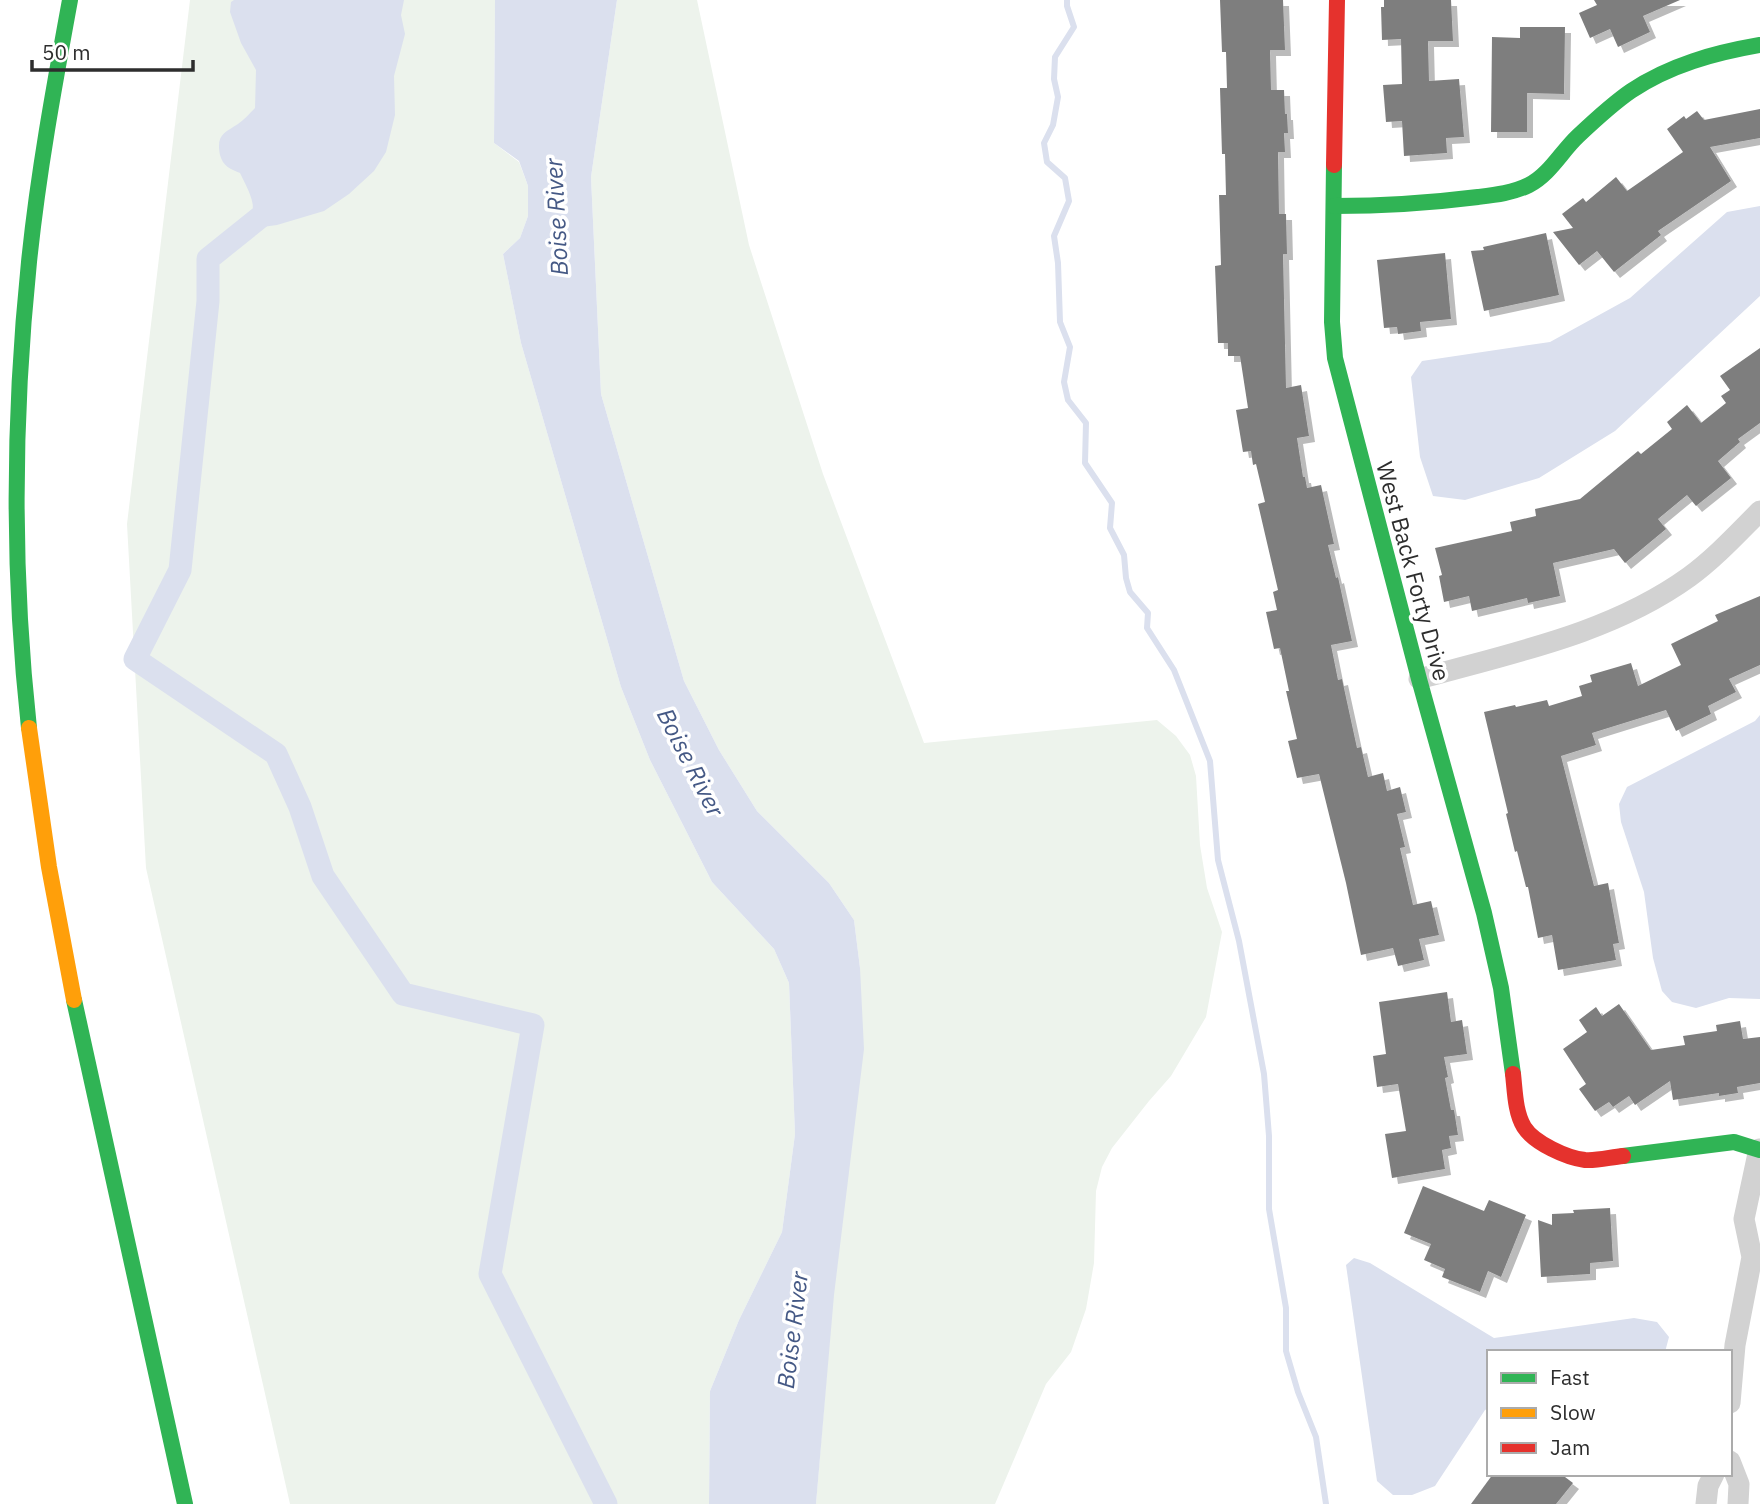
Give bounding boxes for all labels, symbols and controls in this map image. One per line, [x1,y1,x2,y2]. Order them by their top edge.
scale bar [32,28,192,72]
text: 50 m [42,38,91,66]
water label: Boise River [537,156,575,276]
street label: West Back Forty Drive [1370,458,1458,684]
water label: Boise River [650,702,732,823]
water label: Boise River [769,1268,815,1390]
legend [1487,1350,1732,1476]
text: Fast [1550,1363,1590,1391]
text: Slow [1550,1398,1596,1426]
text: Jam [1550,1433,1590,1461]

